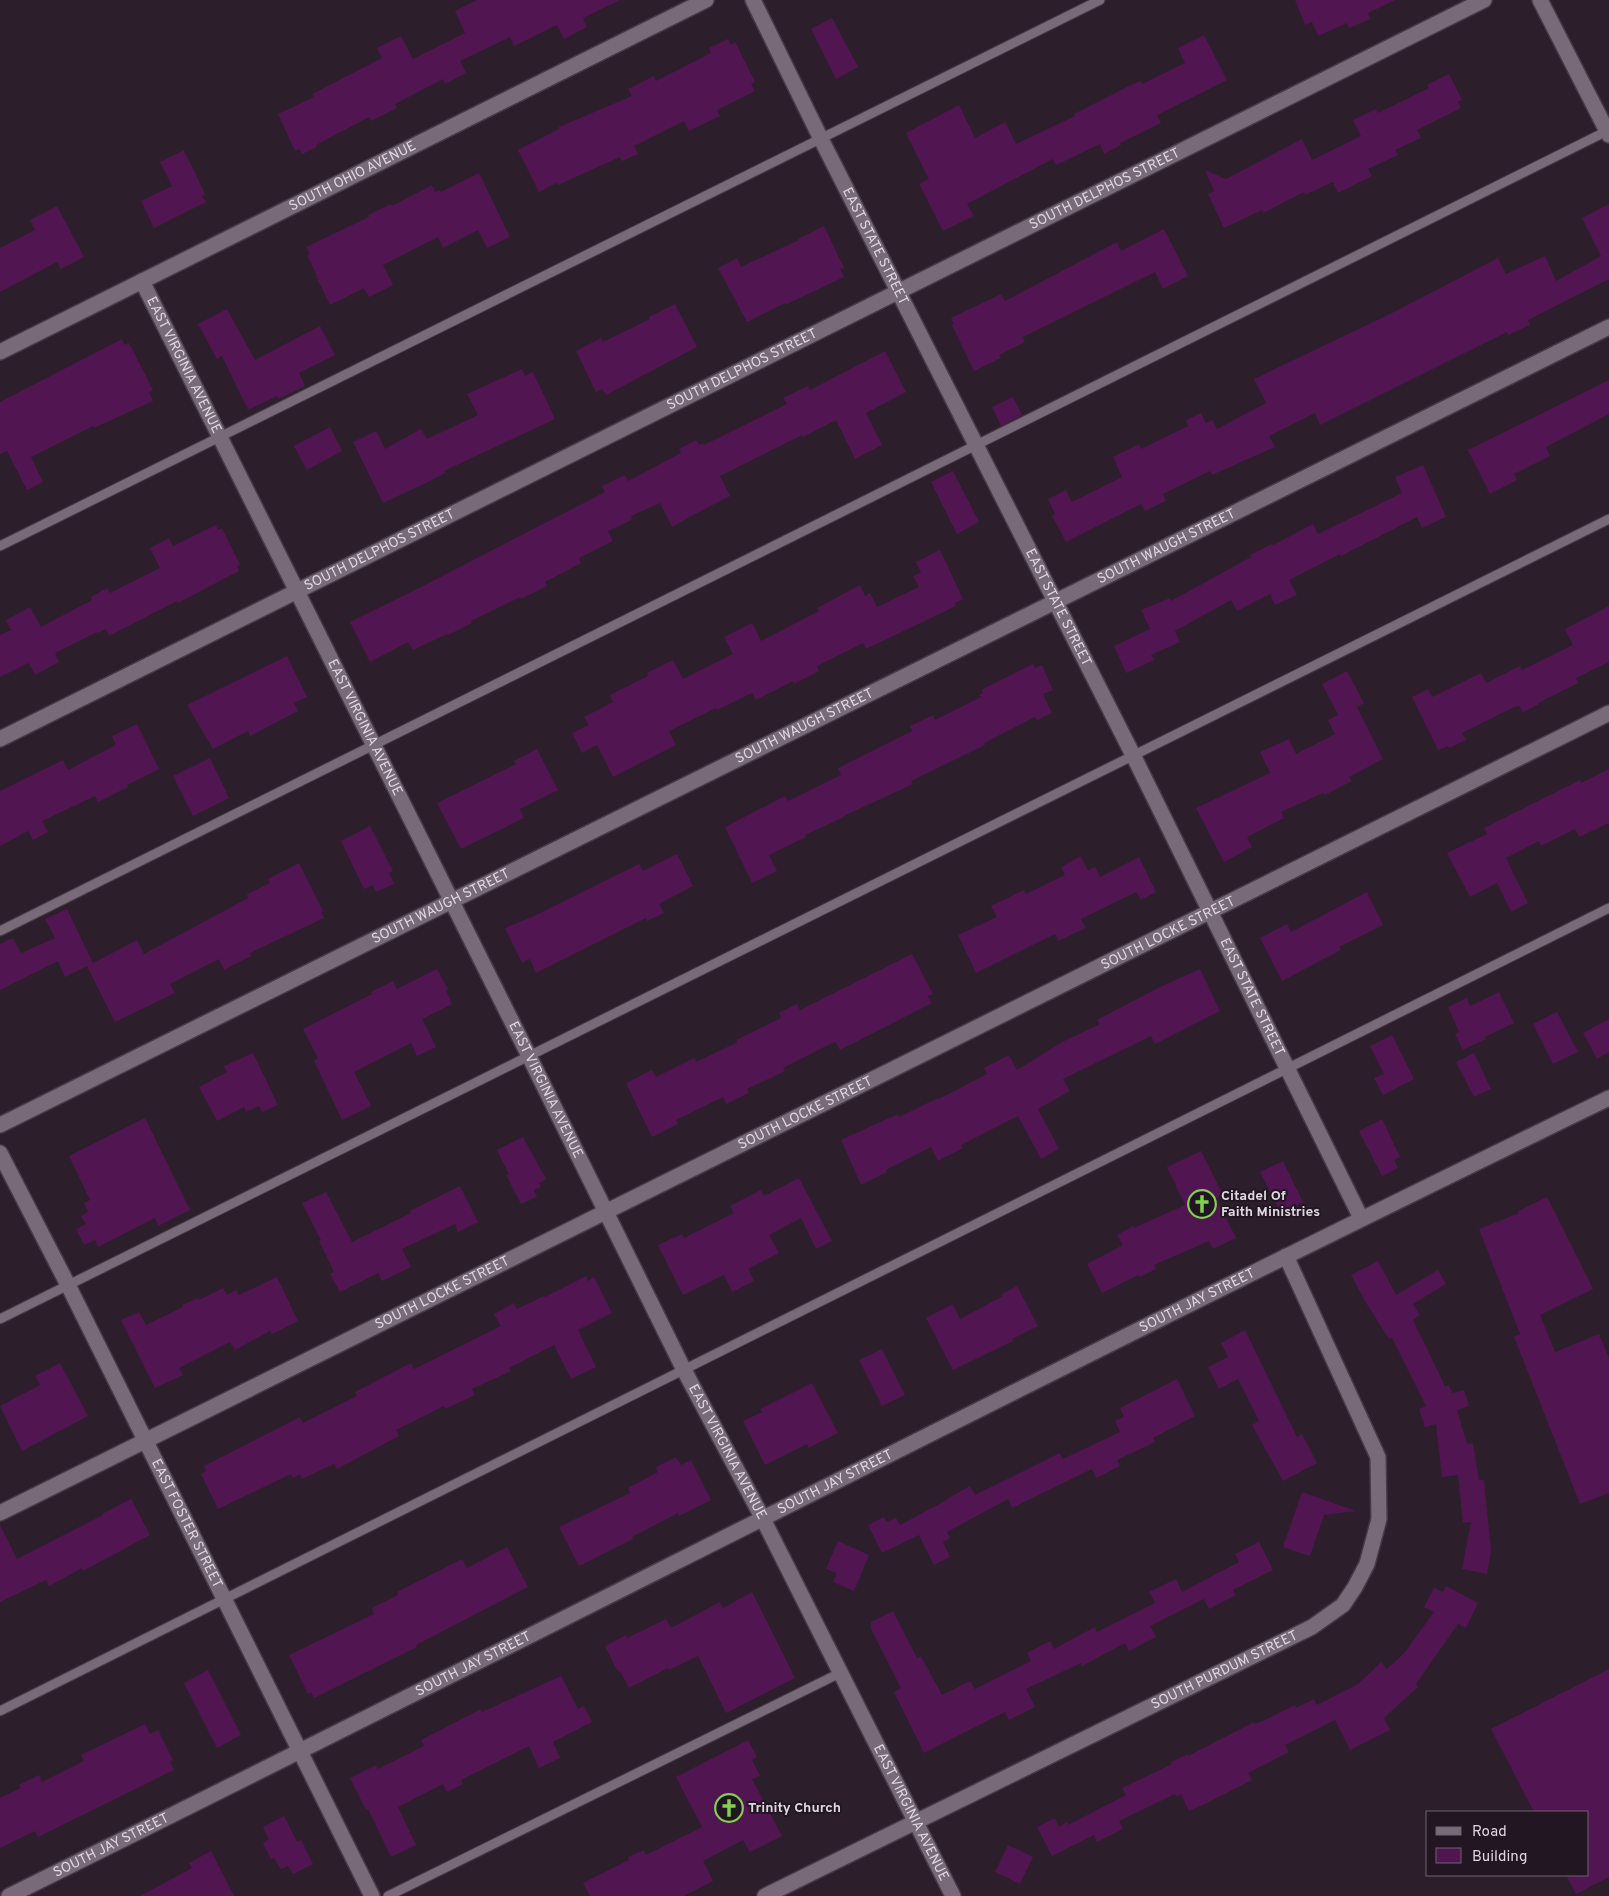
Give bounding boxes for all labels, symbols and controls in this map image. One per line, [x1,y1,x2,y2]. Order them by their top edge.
street label: SOUTH OHIO AVENUE [286,137,419,215]
street label: SOUTH DELPHOS STREET [1027,144,1183,234]
street label: EAST STATE STREET [838,185,912,308]
street label: EAST VIRGINIA AVENUE [143,294,225,436]
street label: SOUTH DELPHOS STREET [664,325,820,414]
street label: SOUTH DELPHOS STREET [301,505,458,595]
street label: SOUTH WAUGH STREET [1094,505,1238,588]
street label: EAST STATE STREET [1021,546,1095,669]
street label: EAST VIRGINIA AVENUE [324,656,406,799]
street label: SOUTH WAUGH STREET [733,685,876,767]
street label: SOUTH WAUGH STREET [369,865,513,948]
street label: SOUTH LOCKE STREET [1098,893,1238,974]
street label: EAST STATE STREET [1216,935,1288,1059]
street label: EAST VIRGINIA AVENUE [505,1019,587,1161]
street label: SOUTH LOCKE STREET [735,1073,875,1154]
place label: Citadel Of Faith Ministries [1221,1188,1320,1221]
church icon: Citadel Of Faith Ministries [1187,1189,1217,1219]
street label: SOUTH LOCKE STREET [372,1252,512,1333]
street label: SOUTH JAY STREET [1137,1265,1258,1337]
street label: EAST VIRGINIA AVENUE [685,1381,770,1522]
street label: SOUTH JAY STREET [775,1446,896,1518]
street label: EAST FOSTER STREET [147,1456,226,1591]
street label: SOUTH PURDUM STREET [1148,1627,1301,1713]
street label: SOUTH JAY STREET [413,1628,534,1700]
street label: EAST VIRGINIA AVENUE [870,1742,952,1884]
church icon: Trinity Church [714,1793,744,1823]
place label: Trinity Church [748,1800,841,1817]
street label: SOUTH JAY STREET [50,1809,172,1881]
legend [1426,1811,1589,1876]
text: Road [1472,1823,1507,1842]
text: Building [1472,1848,1527,1867]

